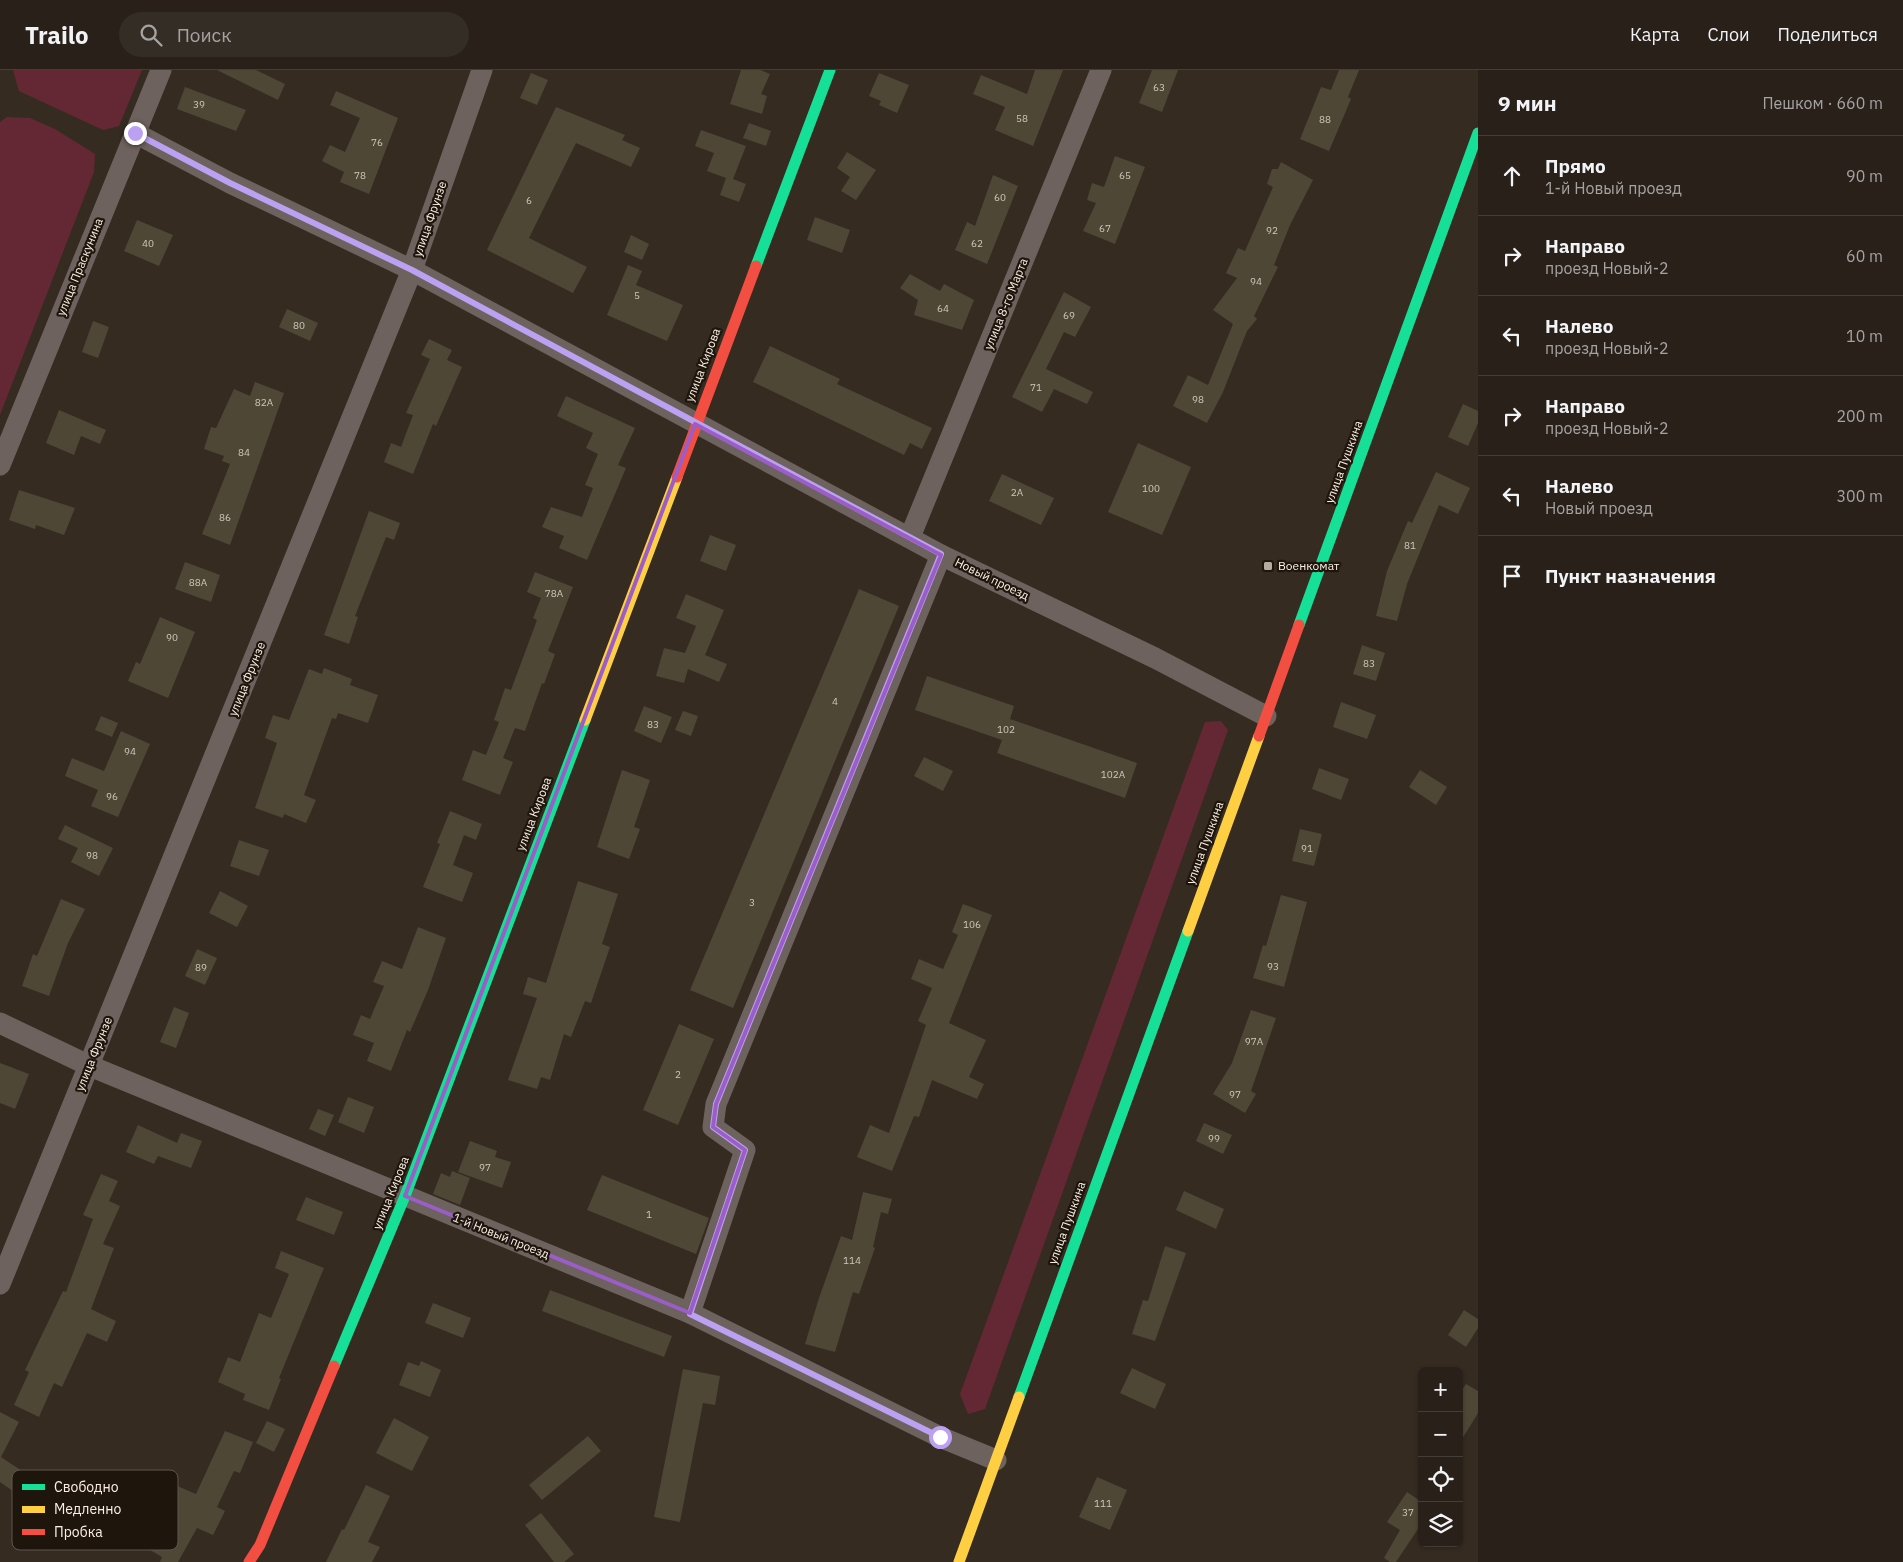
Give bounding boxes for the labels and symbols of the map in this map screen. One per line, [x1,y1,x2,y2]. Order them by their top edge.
house number: 63 [1153,81,1165,94]
house number: 39 [193,98,205,111]
house number: 58 [1016,112,1028,125]
house number: 88 [1319,113,1331,126]
route end [124,122,147,145]
house number: 76 [371,136,383,149]
house number: 78 [354,169,366,182]
house number: 65 [1119,169,1131,182]
street label: улица Фрунзе [410,179,450,259]
house number: 60 [994,191,1006,204]
house number: 6 [526,194,532,207]
street label: улица Праскунина [53,215,106,318]
house number: 67 [1099,222,1111,235]
house number: 92 [1266,224,1278,237]
house number: 40 [142,237,154,250]
house number: 62 [971,237,983,250]
street label: улица 8-го Марта [980,255,1031,352]
house number: 94 [1250,275,1262,288]
house number: 5 [634,289,640,302]
house number: 64 [937,302,949,315]
house number: 69 [1063,309,1075,322]
house number: 80 [293,319,305,332]
street label: улица Кирова [682,325,724,404]
house number: 71 [1030,381,1042,394]
house number: 98 [1192,393,1204,406]
house number: 82А [255,396,274,409]
street label: улица Пушкина [1322,418,1366,505]
house number: 84 [238,446,250,459]
house number: 100 [1142,482,1160,495]
house number: 2А [1011,486,1024,499]
house number: 86 [219,511,231,524]
house number: 81 [1404,539,1416,552]
street label: Новый проезд [953,554,1032,603]
place label: Военкомат [1278,558,1340,573]
marker: Военкомат [1262,560,1274,572]
house number: 88А [189,576,208,589]
house number: 78А [545,587,564,600]
house number: 90 [166,631,178,644]
street label: улица Фрунзе [225,639,268,718]
house number: 83 [1363,657,1375,670]
house number: 4 [832,695,838,708]
house number: 83 [647,718,659,731]
house number: 102 [997,723,1015,736]
house number: 94 [124,745,136,758]
house number: 102А [1101,768,1126,781]
street label: улица Кирова [513,774,555,853]
house number: 96 [106,790,118,803]
street label: улица Пушкина [1183,799,1227,886]
house number: 91 [1301,842,1313,855]
house number: 98 [86,849,98,862]
house number: 3 [749,896,755,909]
house number: 106 [963,918,981,931]
house number: 93 [1267,960,1279,973]
house number: 89 [195,961,207,974]
street label: улица Фрунзе [72,1014,115,1093]
house number: 97А [1245,1035,1264,1048]
house number: 2 [675,1068,681,1081]
house number: 97 [1229,1088,1241,1101]
house number: 99 [1208,1132,1220,1145]
street label: улица Кирова [369,1153,412,1232]
house number: 97 [479,1161,491,1174]
street label: улица Пушкина [1045,1179,1089,1266]
house number: 1 [646,1208,652,1221]
street label: 1-й Новый проезд [451,1209,552,1262]
house number: 114 [843,1254,861,1267]
route start [929,1426,952,1449]
legend [12,1470,178,1550]
text: Свободно [54,1478,119,1496]
house number: 111 [1094,1497,1112,1510]
text: Медленно [54,1500,122,1518]
house number: 37 [1402,1506,1414,1519]
text: Пробка [54,1523,103,1541]

